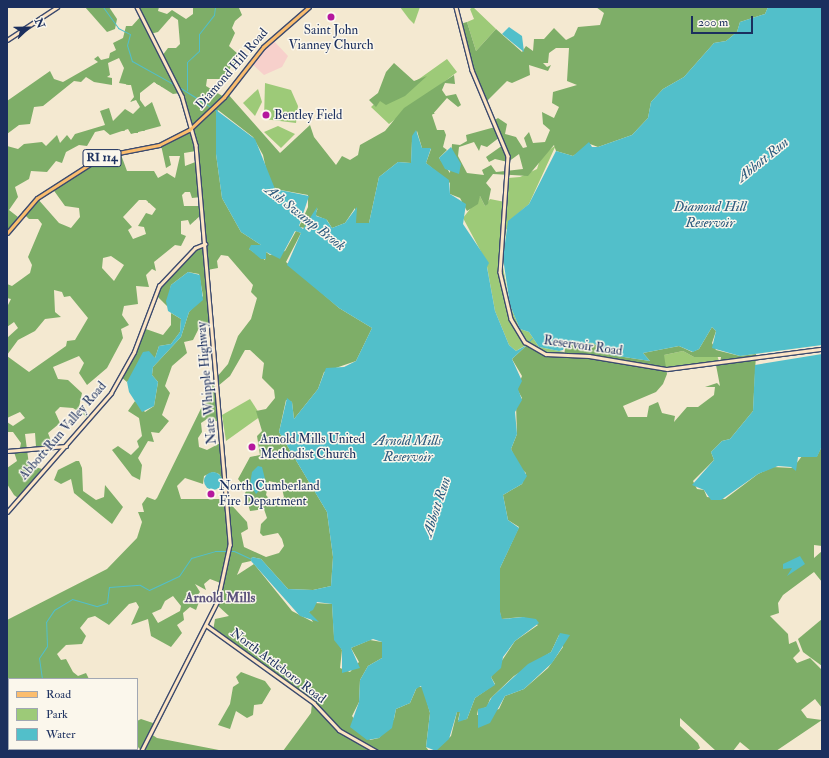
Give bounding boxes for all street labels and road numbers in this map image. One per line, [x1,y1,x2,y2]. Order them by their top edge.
street label: Diamond Hill Road [193,25,271,113]
road number: RI 114 [82,148,122,168]
street label: Nate Whipple Highway [194,321,220,445]
street label: Reservoir Road [543,333,623,359]
street label: Abbott Run Valley Road [16,379,110,483]
street label: North Attleboro Road [227,625,329,707]

